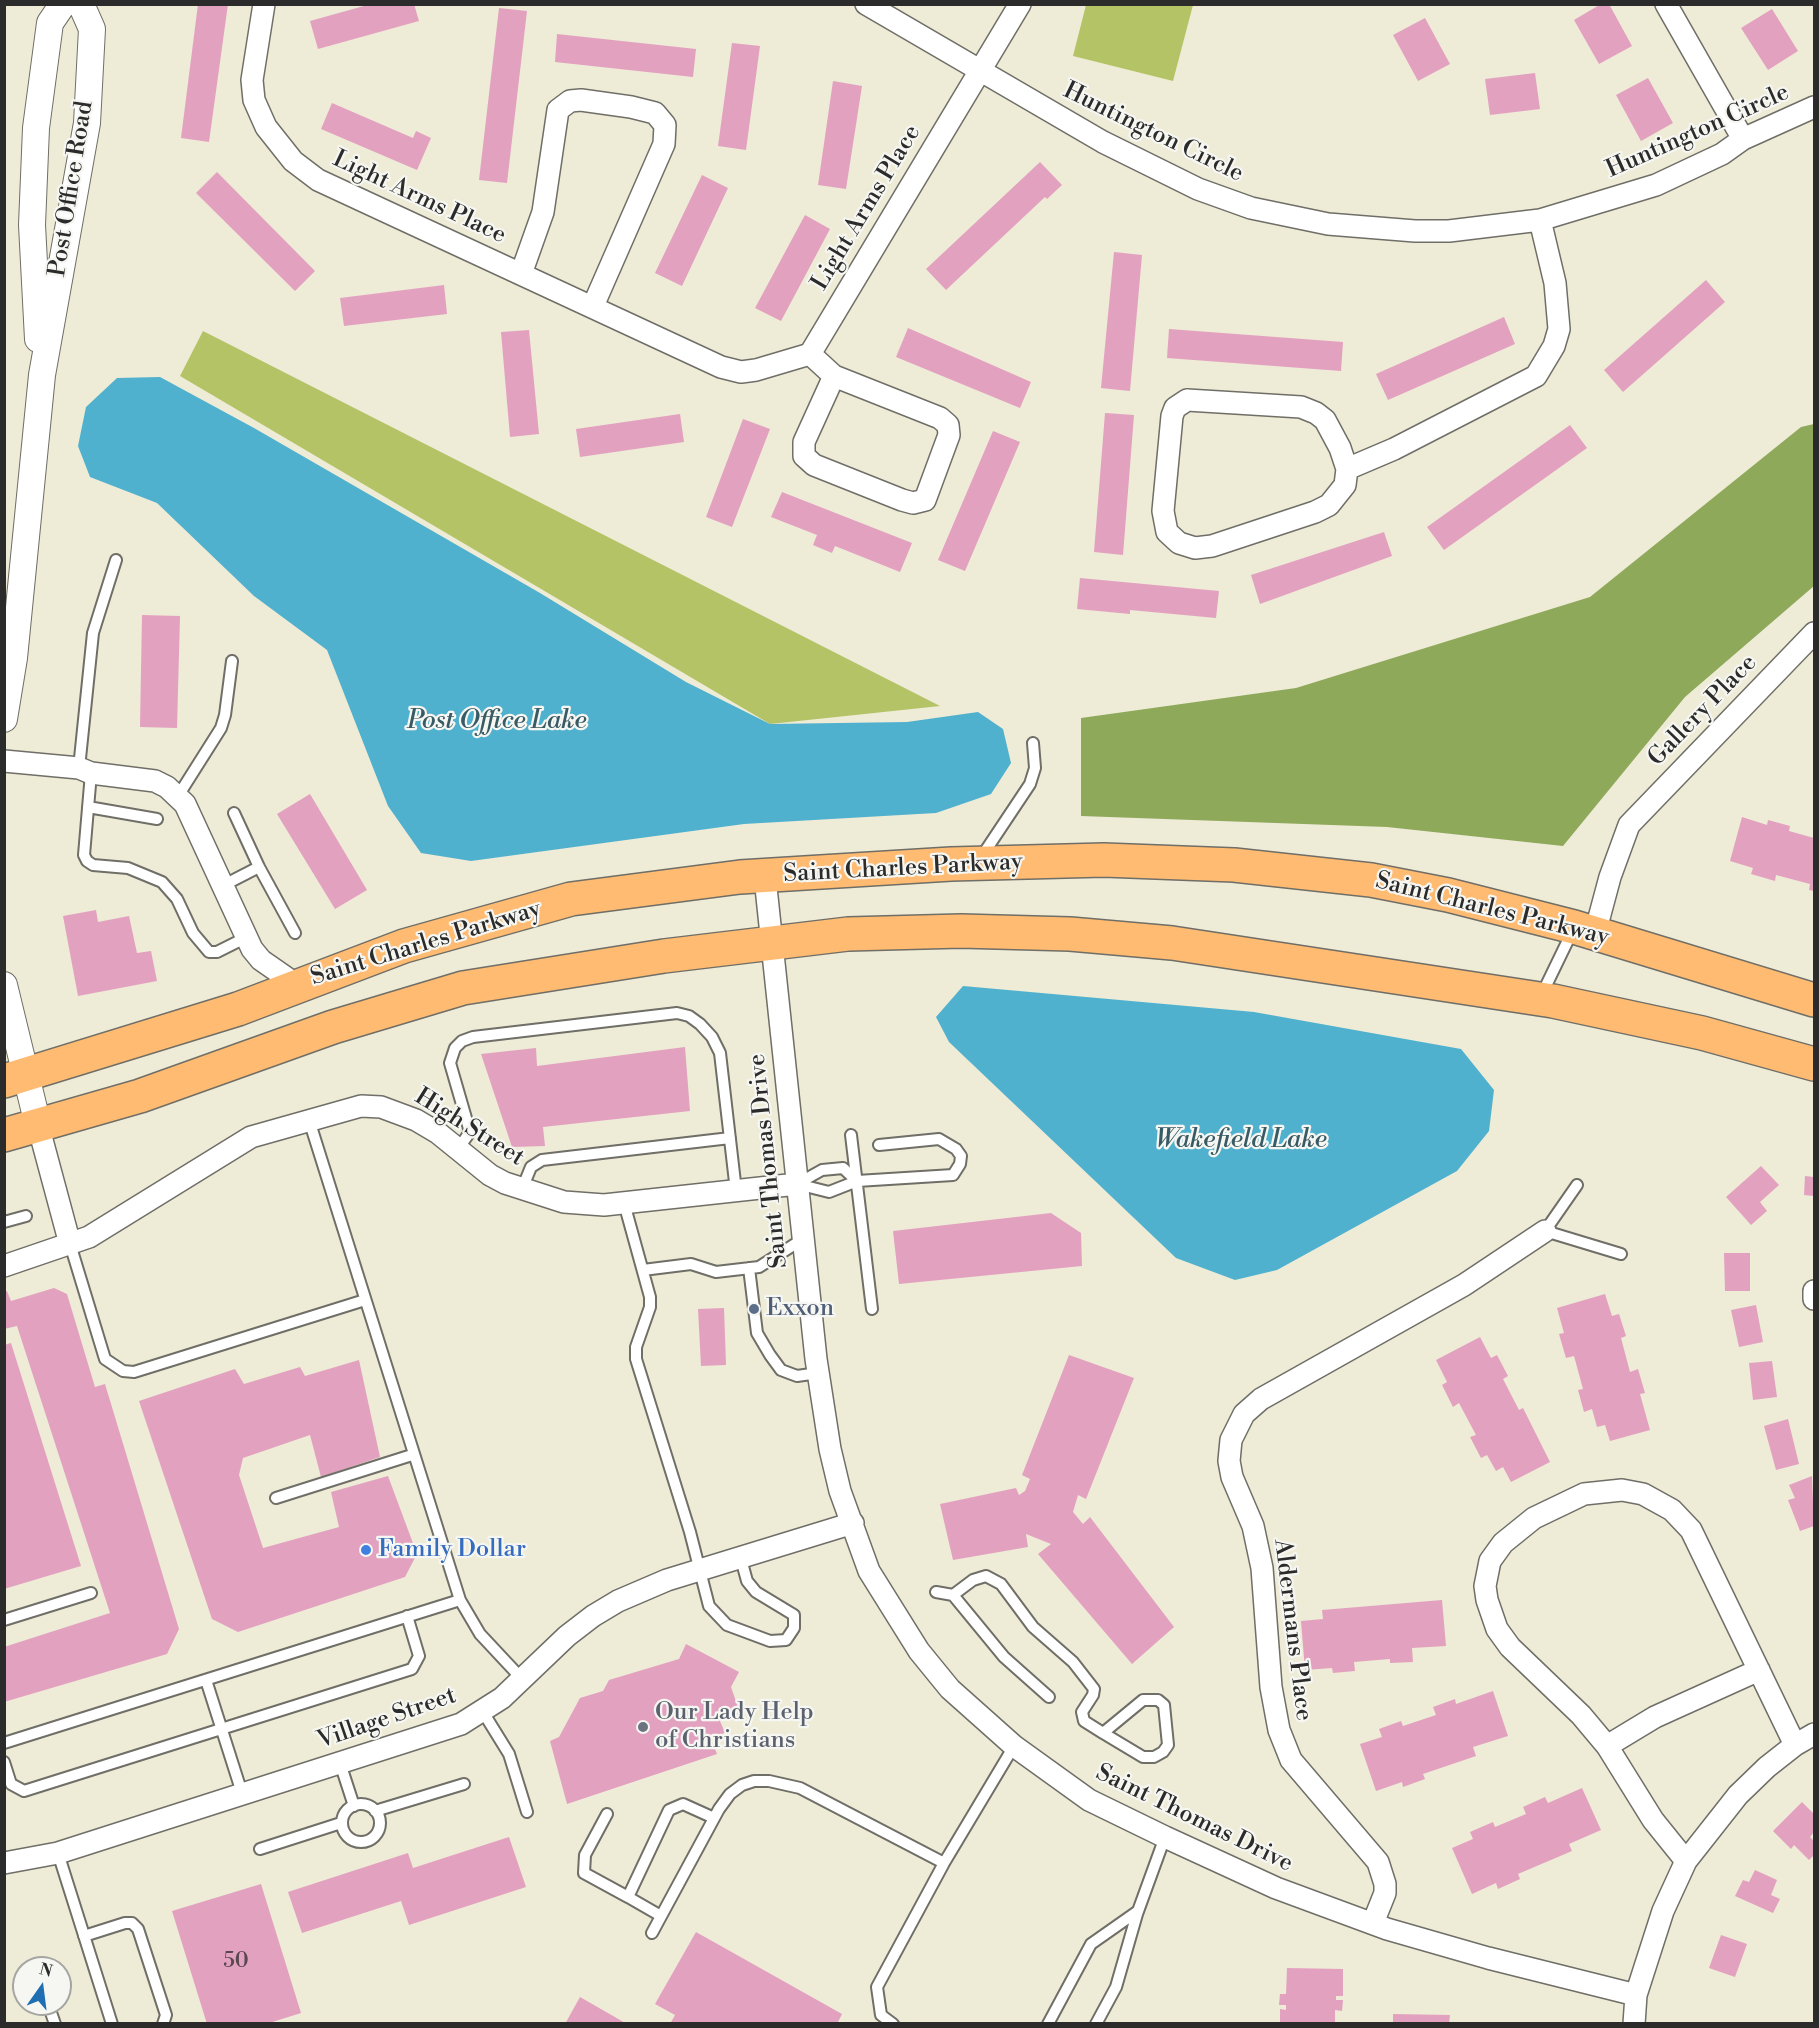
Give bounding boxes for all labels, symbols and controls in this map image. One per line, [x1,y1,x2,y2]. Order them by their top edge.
street label: Huntington Circle [1058,77,1248,189]
street label: Huntington Circle [1602,79,1794,185]
street label: Post Office Road [44,99,100,279]
street label: Light Arms Place [806,120,928,296]
street label: Light Arms Place [328,145,510,251]
street label: Gallery Place [1643,649,1763,773]
water label: Post Office Lake [407,706,587,738]
street label: Saint Charles Parkway [783,848,1023,890]
street label: Saint Charles Parkway [1372,867,1612,953]
street label: Saint Charles Parkway [307,895,545,993]
street label: Saint Thomas Drive [743,1052,795,1270]
street label: High Street [409,1083,529,1173]
water label: Wakefield Lake [1155,1125,1327,1157]
place label: Exxon [766,1295,834,1323]
marker: Exxon [747,1302,761,1316]
place label: Family Dollar [378,1536,526,1564]
street label: Aldermans Place [1267,1537,1317,1723]
marker: Family Dollar [359,1543,373,1557]
street label: Village Street [314,1682,460,1756]
place label: Our Lady Help of Christians [655,1699,814,1755]
marker: Our Lady Help of Christians [636,1720,650,1734]
street label: Saint Thomas Drive [1091,1759,1297,1879]
house number: 50 [223,1949,249,1975]
north arrow [12,1956,72,2016]
text: N [37,1959,54,1982]

